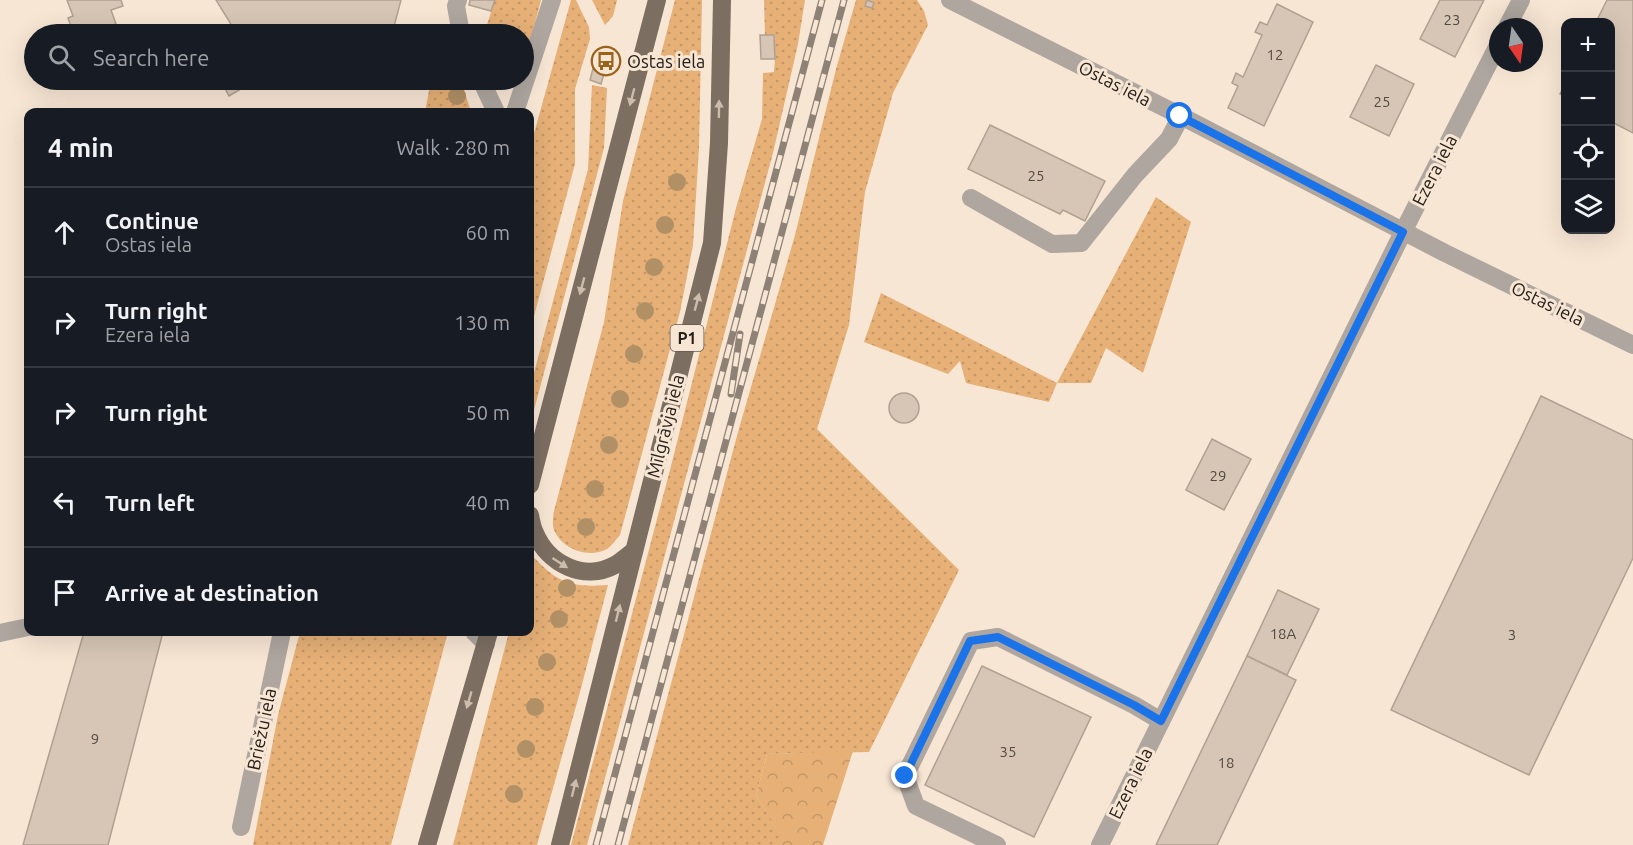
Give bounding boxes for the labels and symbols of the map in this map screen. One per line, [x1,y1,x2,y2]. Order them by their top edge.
house number: 23 [1444,11,1460,28]
north arrow [1489,18,1543,72]
bus stop icon: Ostas iela [590,45,622,77]
house number: 12 [1267,46,1283,63]
place label: Ostas iela [627,51,705,71]
street label: Ostas iela [1076,56,1154,110]
one-way arrow [626,88,636,106]
house number: 25 [1374,93,1390,110]
one-way arrow [715,100,724,119]
route start [1166,102,1192,128]
street label: Ezera iela [1408,131,1460,209]
house number: 25 [1028,167,1044,184]
one-way arrow [577,277,586,295]
street label: Ostas iela [1508,277,1588,329]
one-way arrow [692,293,702,311]
road number: P1 [670,325,704,351]
street label: Mīlgrāvja iela [642,372,688,480]
house number: 29 [1210,467,1226,484]
one-way arrow [552,557,568,568]
one-way arrow [614,604,623,622]
house number: 18A [1270,625,1297,642]
house number: 3 [1508,626,1516,643]
street label: Briežu iela [243,686,279,772]
one-way arrow [464,691,473,709]
house number: 9 [91,730,99,747]
house number: 35 [1000,743,1016,760]
street label: Ezera iela [1104,744,1156,822]
house number: 18 [1218,754,1234,771]
route end [891,762,917,788]
one-way arrow [569,779,579,797]

